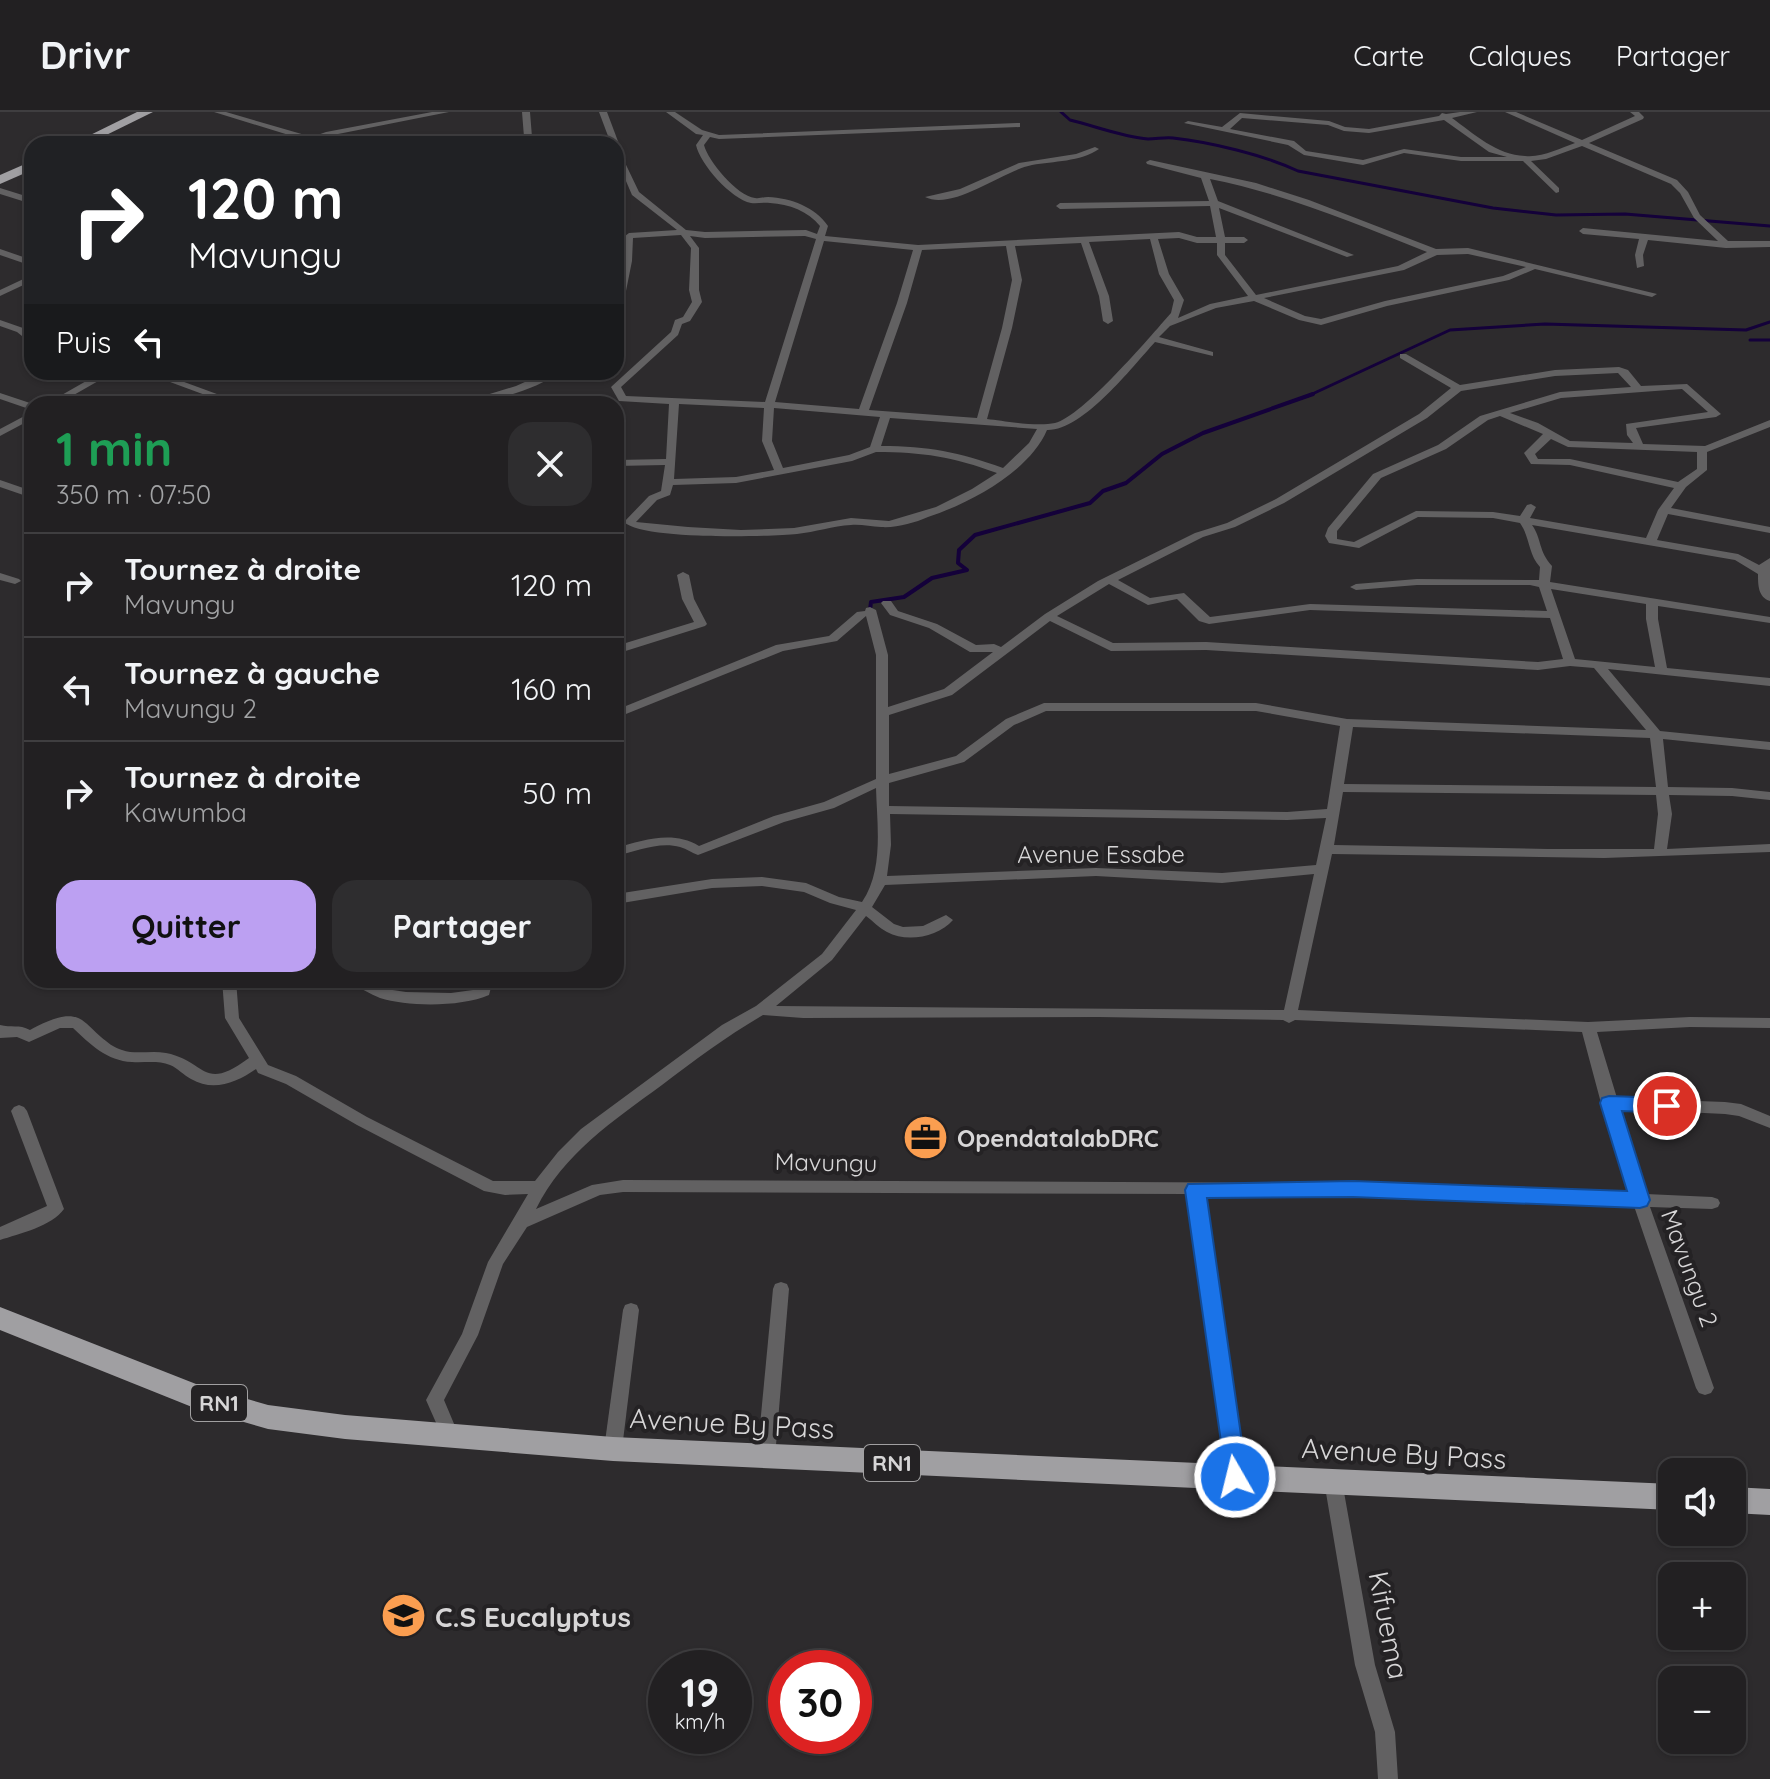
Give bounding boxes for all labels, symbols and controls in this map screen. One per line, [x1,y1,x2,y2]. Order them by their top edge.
text: Drivr [40,31,130,79]
text: Carte [1353,38,1424,73]
text: Calques [1468,38,1572,73]
text: Partager [1616,38,1730,73]
text: 120 m [188,163,343,233]
icon: right [56,168,160,272]
text: Mavungu [188,232,342,277]
icon: left [127,320,171,364]
text: Puis [56,323,111,361]
text: 1 min [56,418,172,478]
button: close [508,422,592,506]
text: 350 m · 07:50 [56,478,211,511]
text: Tournez à droite [124,550,361,588]
icon: right [56,563,100,607]
text: 120 m [511,566,592,604]
text: Mavungu [124,588,235,621]
text: Tournez à gauche [124,654,380,692]
icon: left [56,667,100,711]
text: 160 m [511,670,592,708]
text: Mavungu 2 [124,692,257,725]
text: Tournez à droite [124,758,361,796]
icon: right [56,771,100,815]
text: 50 m [522,774,592,812]
text: Kawumba [124,796,247,829]
street label: Avenue Essabe [1017,839,1185,869]
button: Quitter [56,880,316,972]
button: Partager [332,880,592,972]
pin [1633,1072,1701,1140]
icon: arrive [1645,1084,1689,1128]
office icon: OpendatalabDRC [902,1114,950,1162]
place label: OpendatalabDRC [957,1123,1159,1153]
street label: Mavungu [774,1146,878,1178]
street label: Mavungu 2 [1655,1205,1725,1331]
road number: RN1 [191,1385,247,1421]
street label: Avenue By Pass [629,1400,835,1446]
street label: Avenue By Pass [1301,1430,1507,1476]
position arrow [1193,1435,1277,1519]
road number: RN1 [864,1445,920,1481]
map controls [1658,1458,1746,1754]
button: sound [1658,1458,1746,1546]
button: + [1658,1562,1746,1650]
street label: Kifuema [1361,1568,1417,1682]
school or university icon: C.S Eucalyptus [380,1592,428,1640]
place label: C.S Eucalyptus [435,1599,631,1634]
speed limit sign: 30 [768,1650,872,1754]
button: − [1658,1666,1746,1754]
text: 19 [681,1667,719,1717]
text: km/h [675,1709,725,1734]

